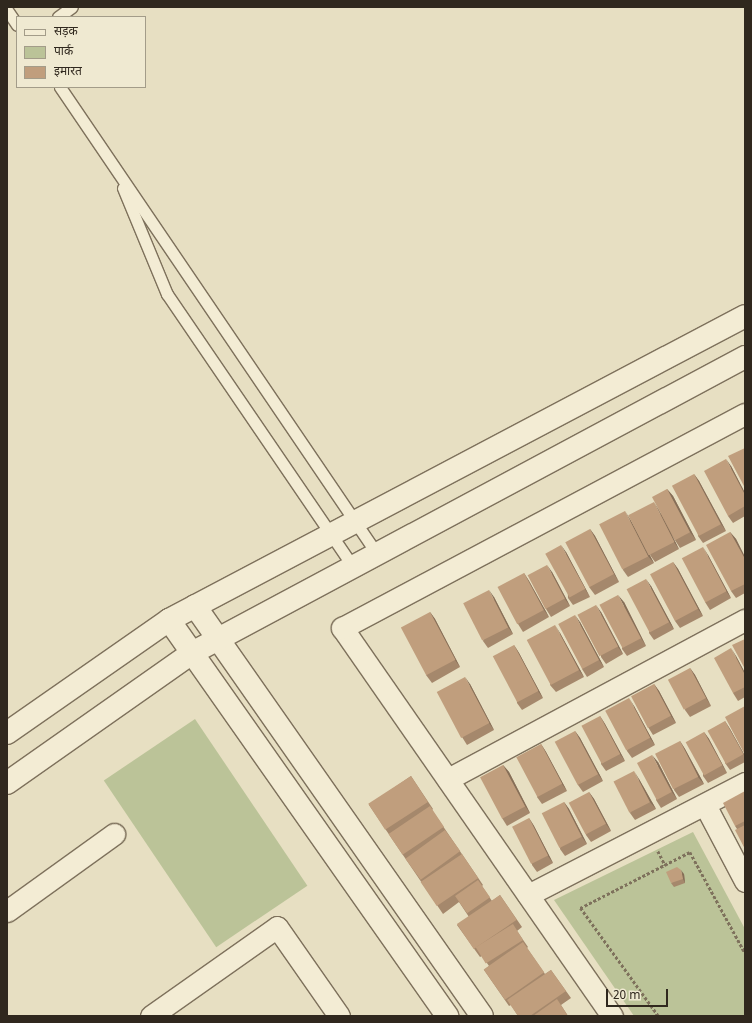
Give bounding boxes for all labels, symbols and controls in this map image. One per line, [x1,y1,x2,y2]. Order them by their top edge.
legend [16,16,146,88]
text: सड़क [54,24,78,40]
text: पार्क [54,44,73,60]
text: इमारत [54,64,82,80]
scale bar [608,981,670,1007]
text: 20 m [613,988,641,1004]

